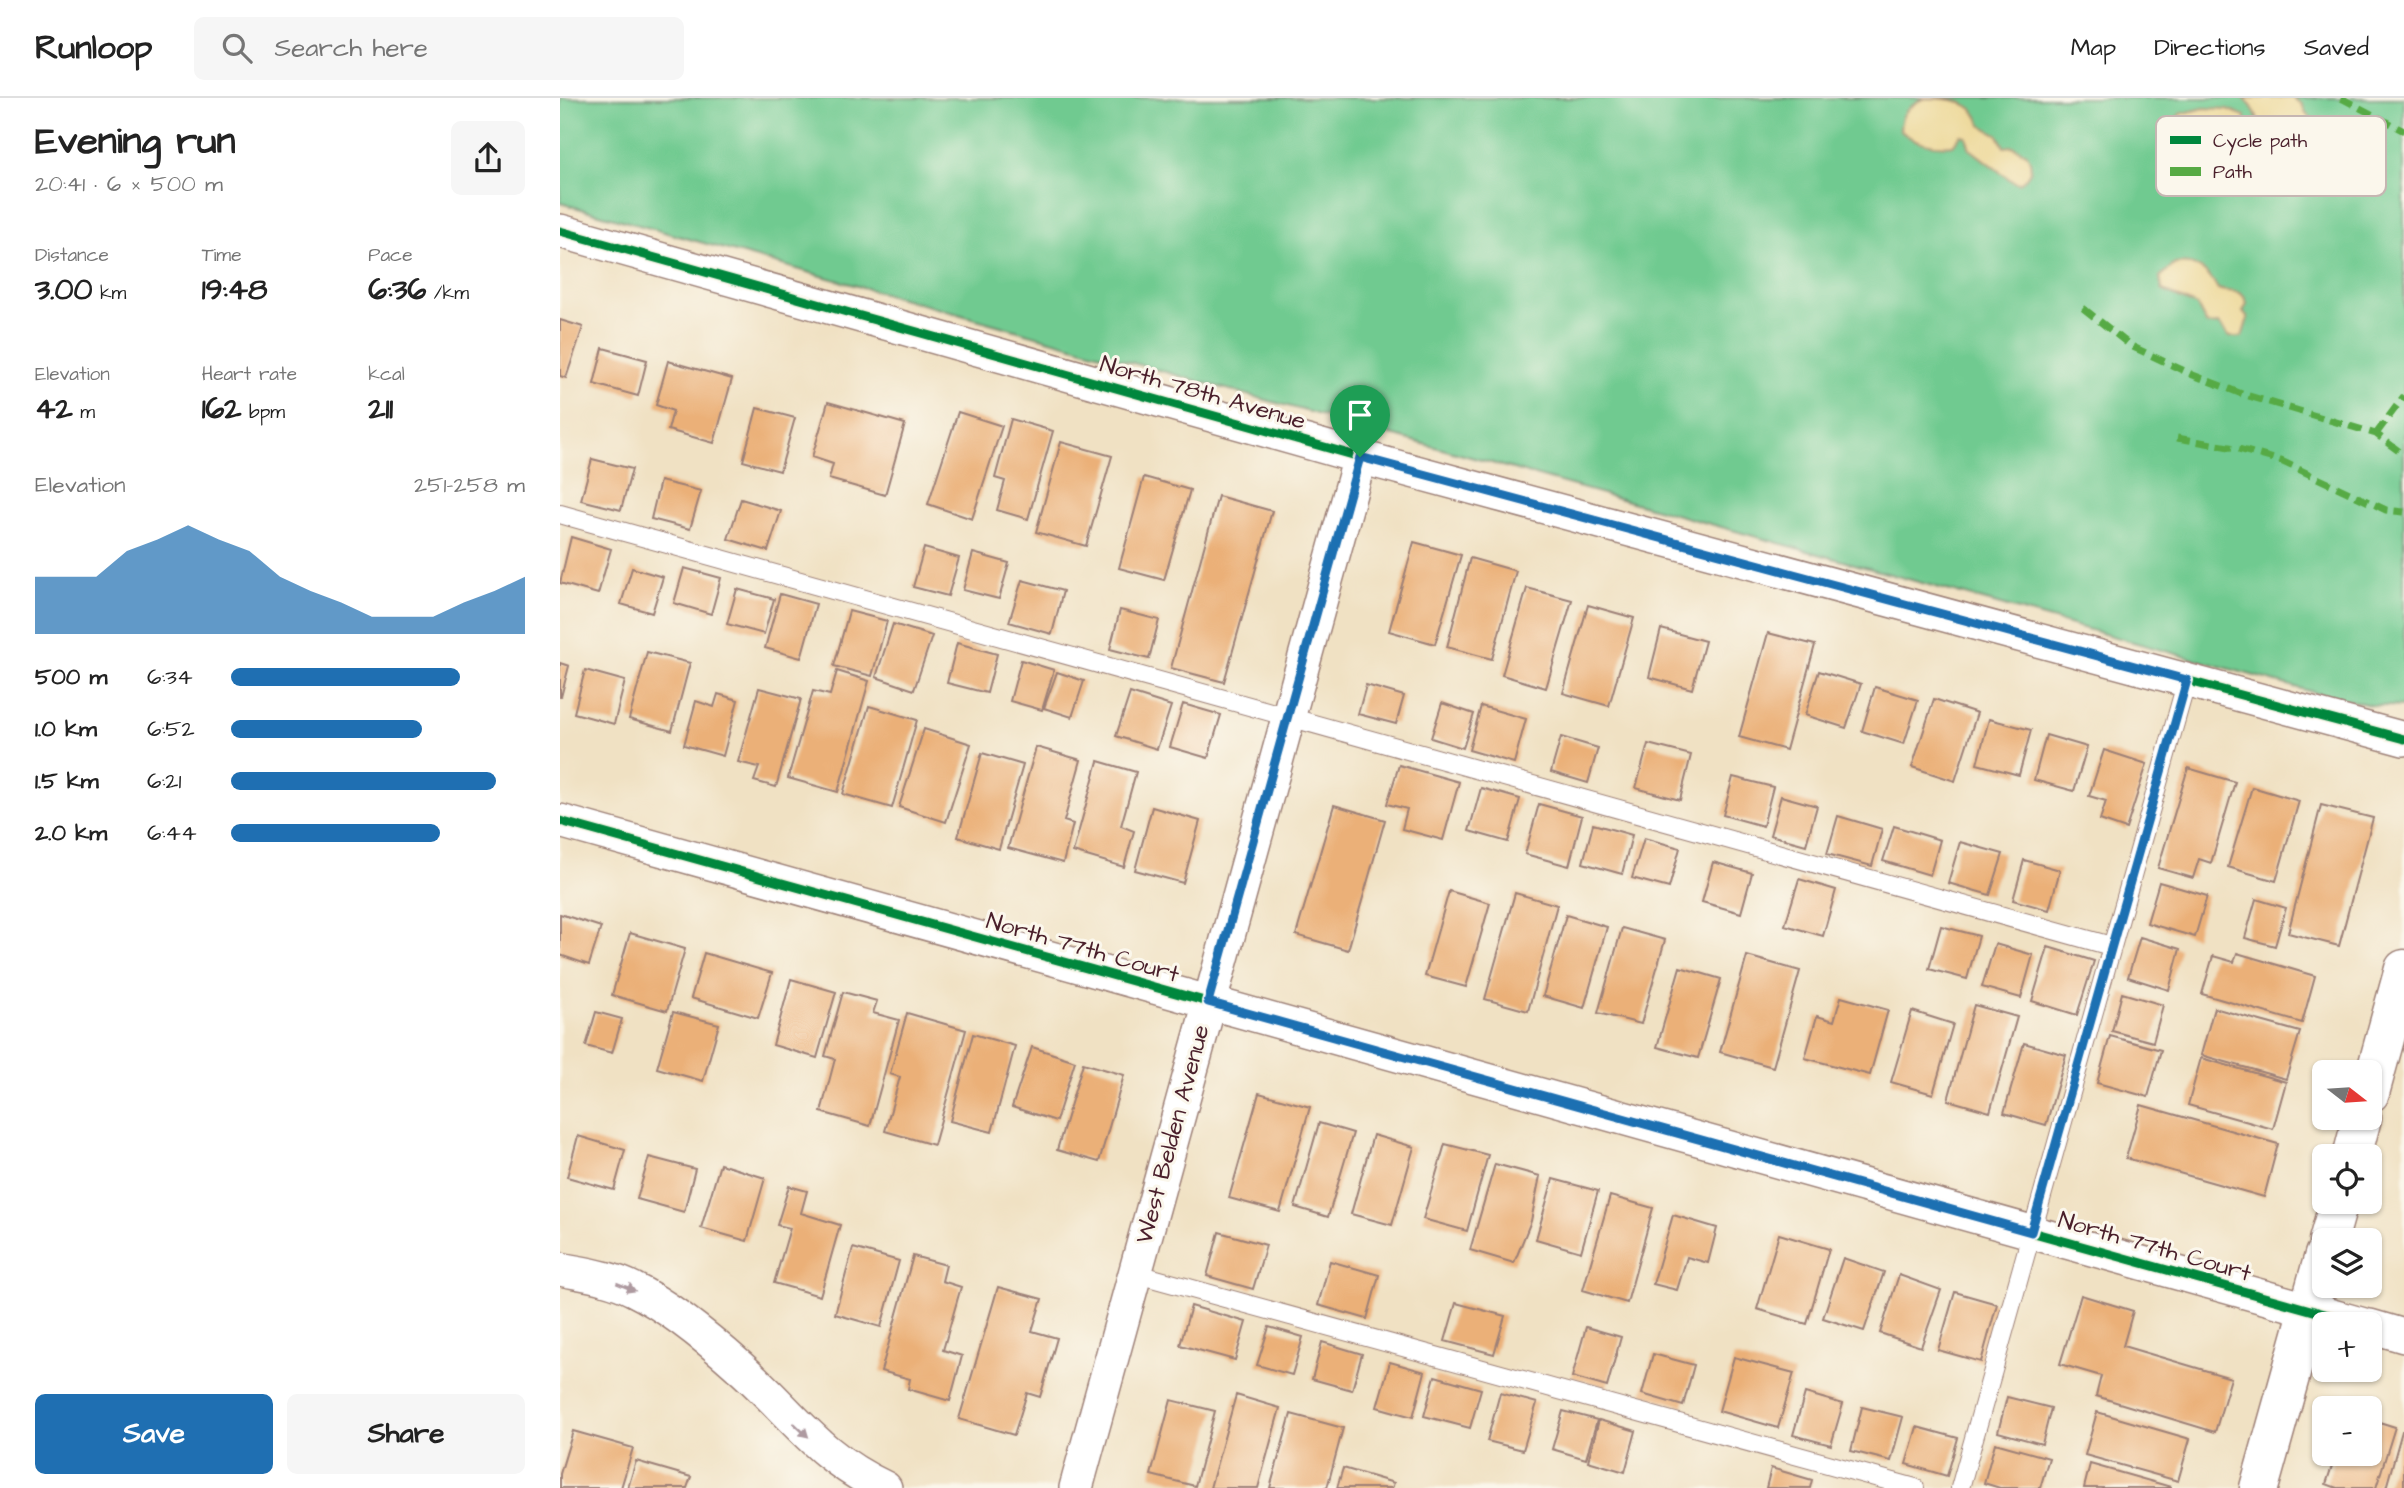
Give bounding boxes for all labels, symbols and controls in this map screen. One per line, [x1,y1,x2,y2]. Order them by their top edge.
search box [194,17,684,80]
text: Runloop [35,25,152,71]
icon: search [218,29,256,67]
text: Search here [274,30,428,66]
text: Map [2071,31,2116,65]
text: Directions [2154,31,2266,65]
text: Saved [2304,31,2369,65]
text: Evening run [35,116,236,168]
legend [2156,116,2386,196]
button: share [451,121,525,195]
text: Cycle path [2213,128,2308,156]
text: Path [2213,159,2252,186]
text: 20:41 · 6 × 500 m [35,168,223,200]
text: Distance [35,242,109,269]
text: Time [202,242,241,269]
text: Pace [368,242,412,269]
text: 3.00 [35,269,92,311]
text: 19:48 [202,269,267,311]
text: 6:36 [368,269,426,311]
text: km [92,280,126,307]
text: /km [426,280,469,307]
street label: North 78th Avenue [1096,347,1310,439]
text: Elevation [35,361,110,388]
text: Heart rate [202,361,297,388]
text: kcal [368,361,405,388]
pin [1330,385,1390,457]
text: 42 [35,388,73,430]
text: 162 [202,388,241,430]
text: 211 [368,388,393,430]
icon: arrive [1341,396,1379,434]
text: m [73,399,95,426]
text: bpm [241,399,285,426]
text: Elevation [35,469,126,501]
text: 251–258 m [414,469,525,501]
text: 500 m [35,661,107,693]
text: 6:34 [147,661,193,693]
text: 1.0 km [35,713,97,745]
text: 6:52 [147,713,195,745]
text: 1.5 km [35,765,99,797]
text: 6:21 [147,765,181,797]
text: 2.0 km [35,817,107,849]
text: 6:44 [147,817,197,849]
street label: North 77th Court [982,904,1183,992]
street label: West Belden Avenue [1127,1021,1219,1248]
north arrow [2312,1060,2382,1130]
map controls [2312,1060,2382,1466]
button: locate [2312,1144,2382,1214]
street label: North 77th Court [2054,1203,2255,1291]
button: layers [2312,1228,2382,1298]
one-way arrow [615,1281,636,1292]
button: + [2312,1312,2382,1382]
button: Save [35,1394,273,1474]
button: Share [287,1394,525,1474]
button: − [2312,1396,2382,1466]
one-way arrow [792,1421,809,1437]

